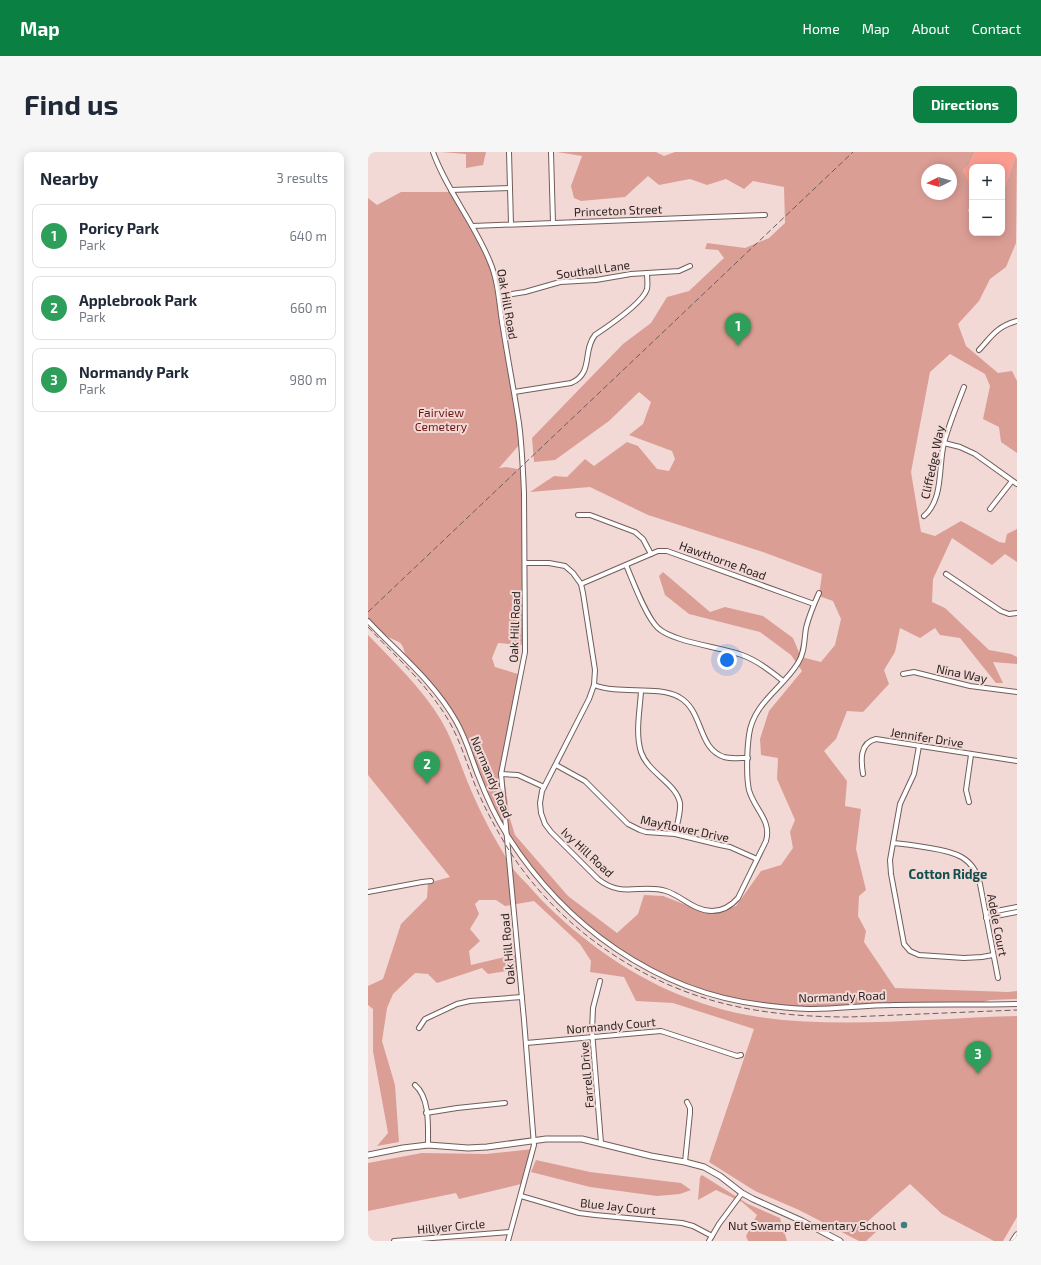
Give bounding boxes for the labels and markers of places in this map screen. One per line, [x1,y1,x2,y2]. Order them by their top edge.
pin: 1 [725,313,751,346]
pin: 2 [414,751,440,784]
pin: 3 [965,1041,991,1074]
place label: Nut Swamp Elementary School [728,1218,896,1232]
marker: Nut Swamp Elementary School [899,1220,909,1230]

